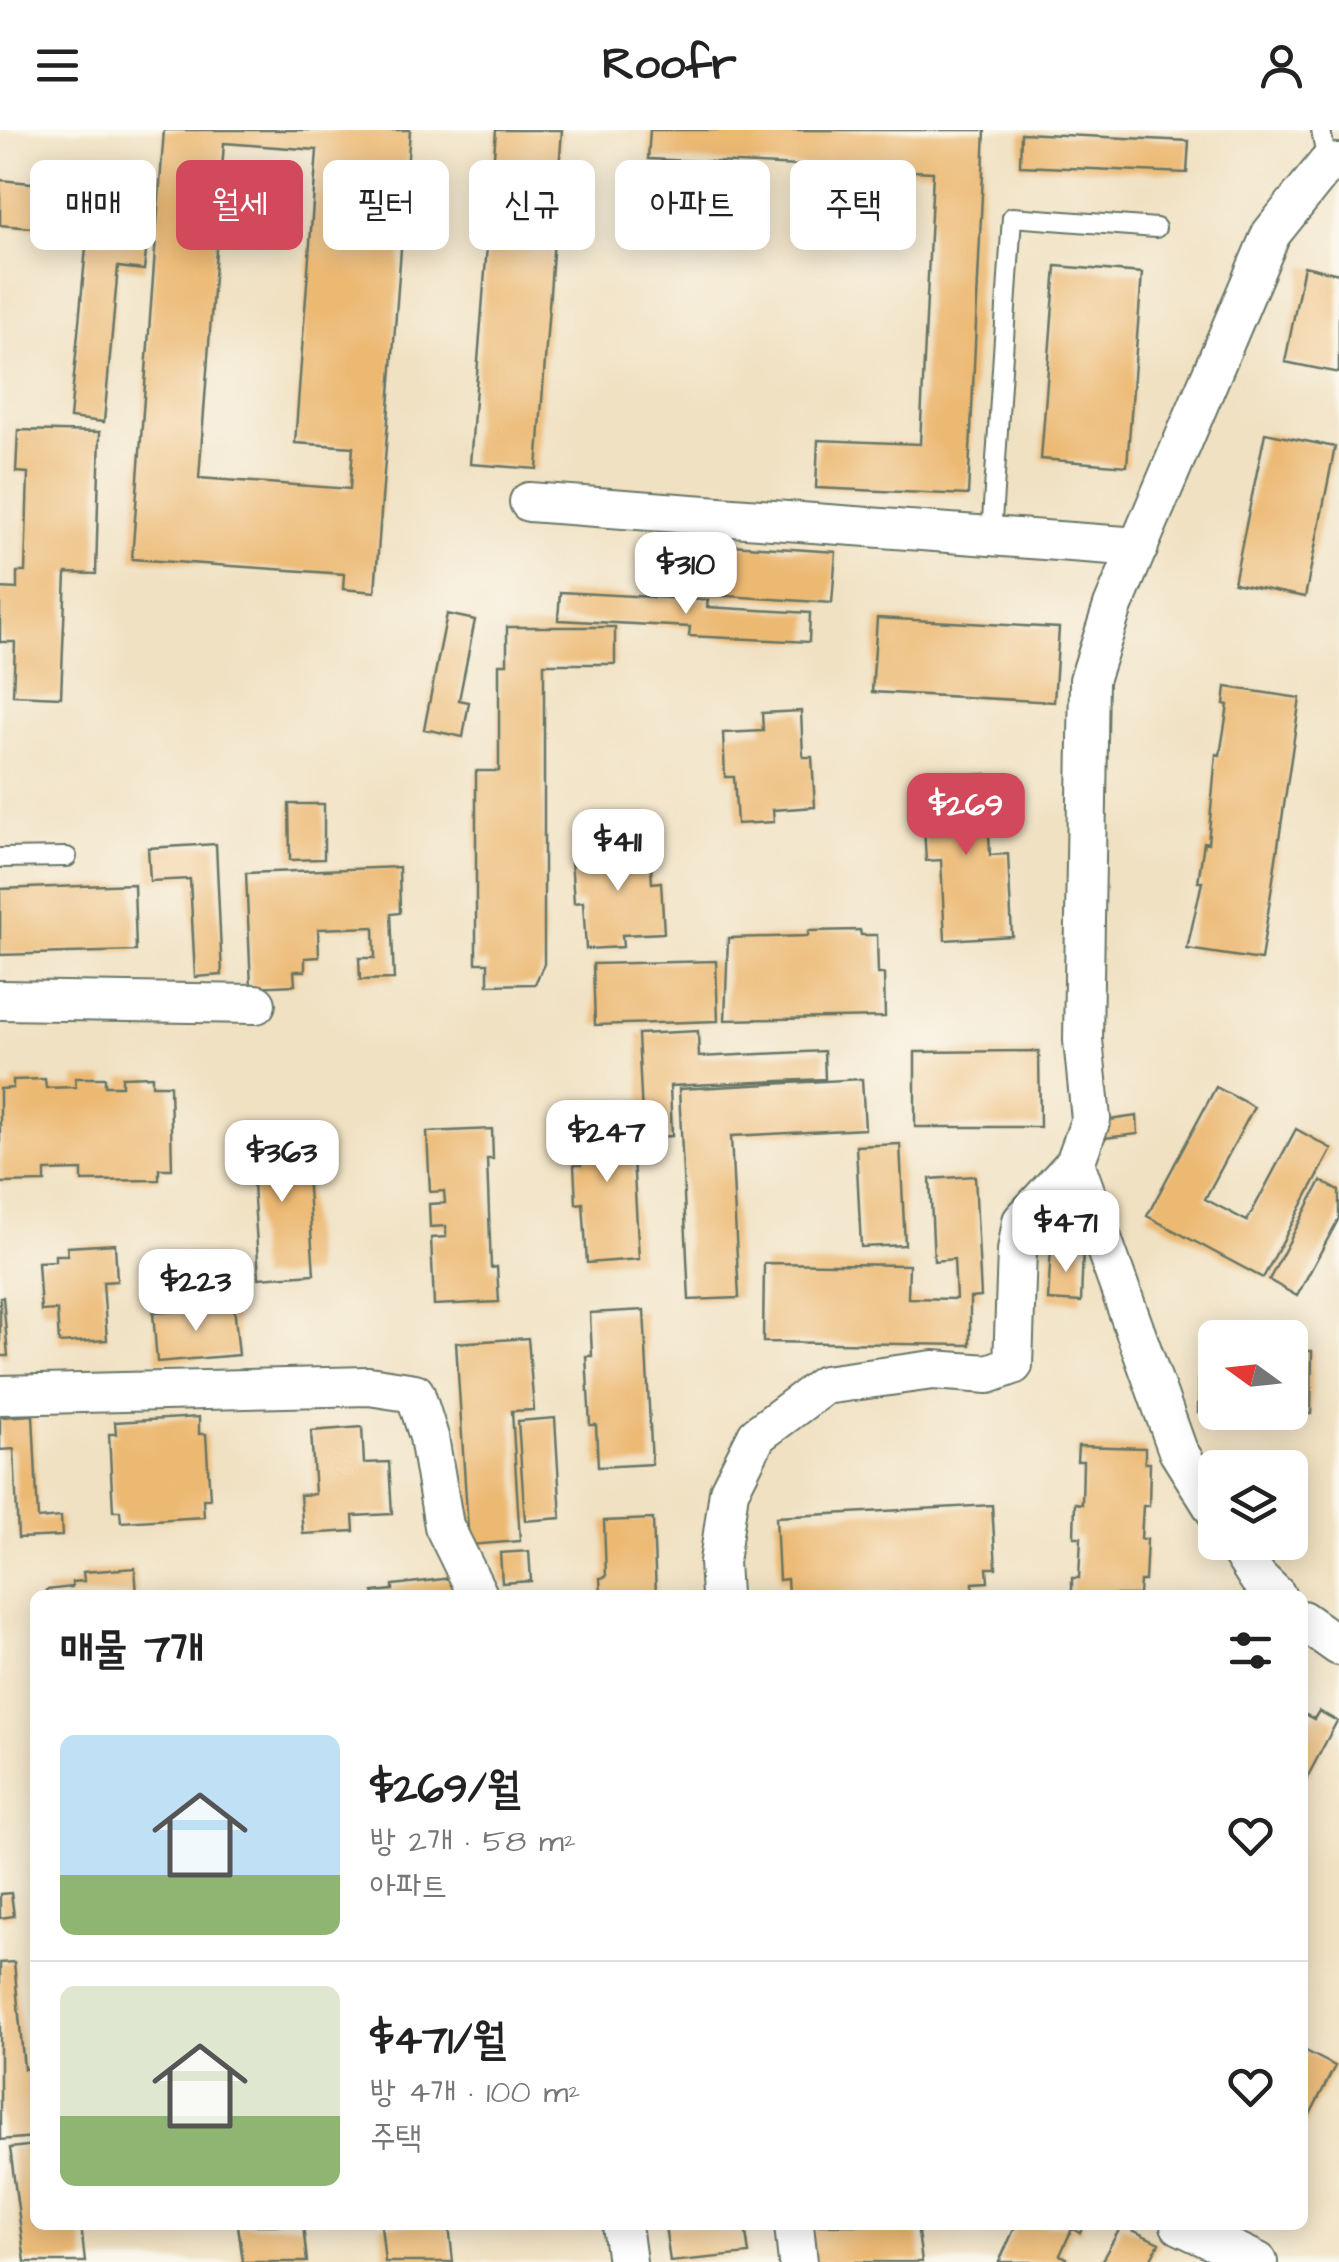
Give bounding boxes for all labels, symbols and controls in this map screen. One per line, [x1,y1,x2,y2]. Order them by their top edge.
text: Roofr [602,34,737,96]
icon: menu [30,38,85,93]
icon: person [1254,38,1309,93]
chip: 매매 [30,160,156,250]
chip: 월세 [176,160,303,250]
chip: 필터 [323,160,449,250]
chip: 신규 [469,160,595,250]
chip: 아파트 [615,160,770,250]
chip: 주택 [790,160,916,250]
pin: $310 [627,532,745,617]
text: $310 [657,542,715,587]
pin: $269 [907,773,1025,858]
text: $269 [929,783,1003,828]
pin: $411 [559,809,677,894]
text: $411 [594,819,642,864]
pin: $247 [548,1100,666,1185]
text: $247 [568,1110,646,1155]
pin: $363 [223,1120,341,1205]
text: $363 [247,1130,317,1175]
pin: $471 [1007,1190,1125,1275]
text: $471 [1034,1200,1098,1245]
pin: $223 [137,1249,255,1334]
text: $223 [161,1259,231,1304]
north arrow [1198,1320,1308,1430]
map controls [1198,1320,1308,1560]
button: layers [1198,1450,1308,1560]
text: 매물 7개 [60,1621,204,1679]
icon: filters [1223,1623,1278,1678]
text: $269/월 [370,1761,521,1819]
icon: home [140,1775,260,1895]
icon: heart [1223,1808,1278,1863]
text: 방 2개 · 58 m² [370,1819,576,1864]
text: 아파트 [370,1864,447,1909]
text: $471/월 [370,2012,506,2070]
icon: home [140,2026,260,2146]
icon: heart [1223,2059,1278,2114]
text: 방 4개 · 100 m² [370,2070,580,2115]
text: 주택 [370,2115,422,2160]

